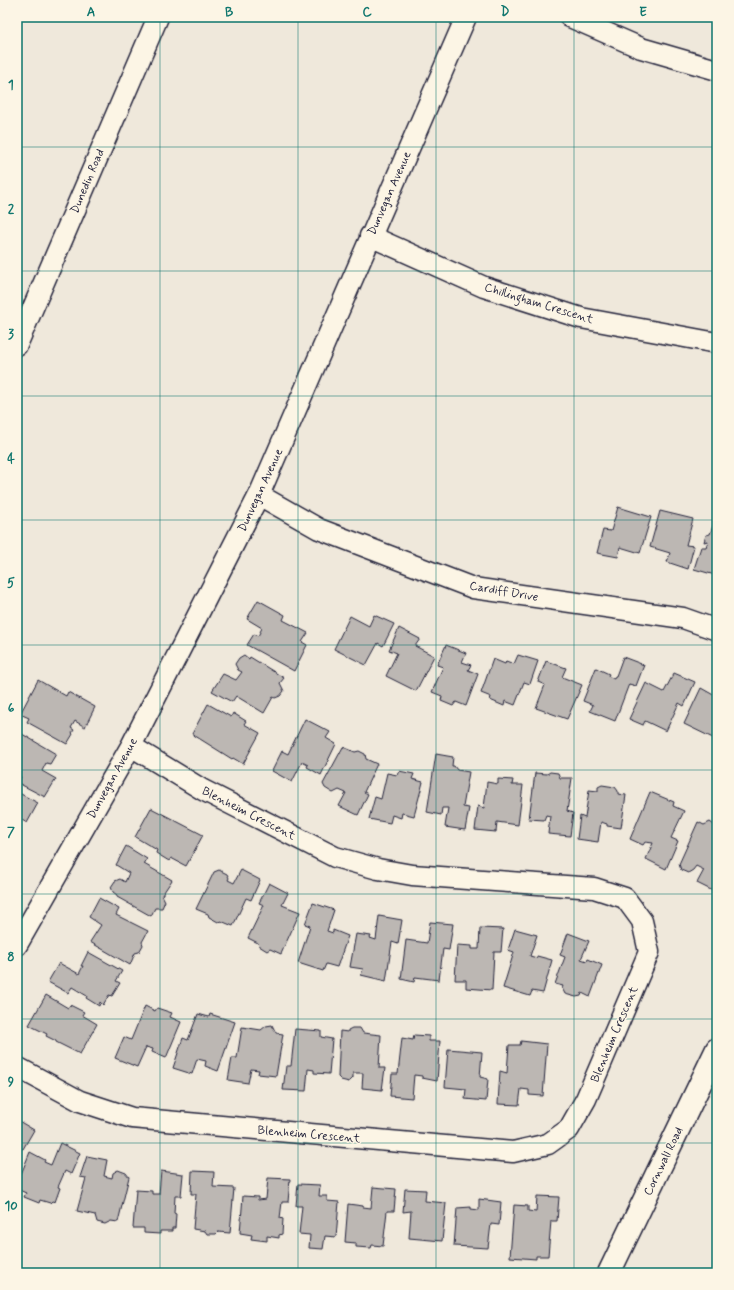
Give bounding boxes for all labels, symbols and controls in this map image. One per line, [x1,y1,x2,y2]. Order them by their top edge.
text: A [87,4,95,21]
text: B [225,4,234,21]
text: C [362,4,372,21]
text: D [501,4,510,21]
text: E [639,4,647,21]
text: 1 [8,77,14,94]
street label: Dunedin Road [67,147,109,216]
street label: Dunvegan Avenue [364,149,416,238]
text: 2 [8,201,15,218]
street label: Chillingham Crescent [482,280,595,329]
text: 3 [8,326,14,343]
street label: Dunvegan Avenue [235,446,287,535]
text: 4 [7,451,15,468]
text: 5 [7,575,15,592]
street label: Cardiff Drive [468,578,539,606]
text: 6 [8,700,15,717]
street label: Dunvegan Avenue [84,735,142,822]
street label: Blenheim Crescent [199,783,298,844]
text: 7 [7,824,15,841]
text: 8 [7,949,15,966]
street label: Blenheim Crescent [587,984,642,1085]
text: 9 [8,1074,15,1091]
street label: Blenheim Crescent [257,1123,361,1147]
street label: Cornwall Road [640,1124,687,1198]
text: 10 [4,1198,18,1215]

